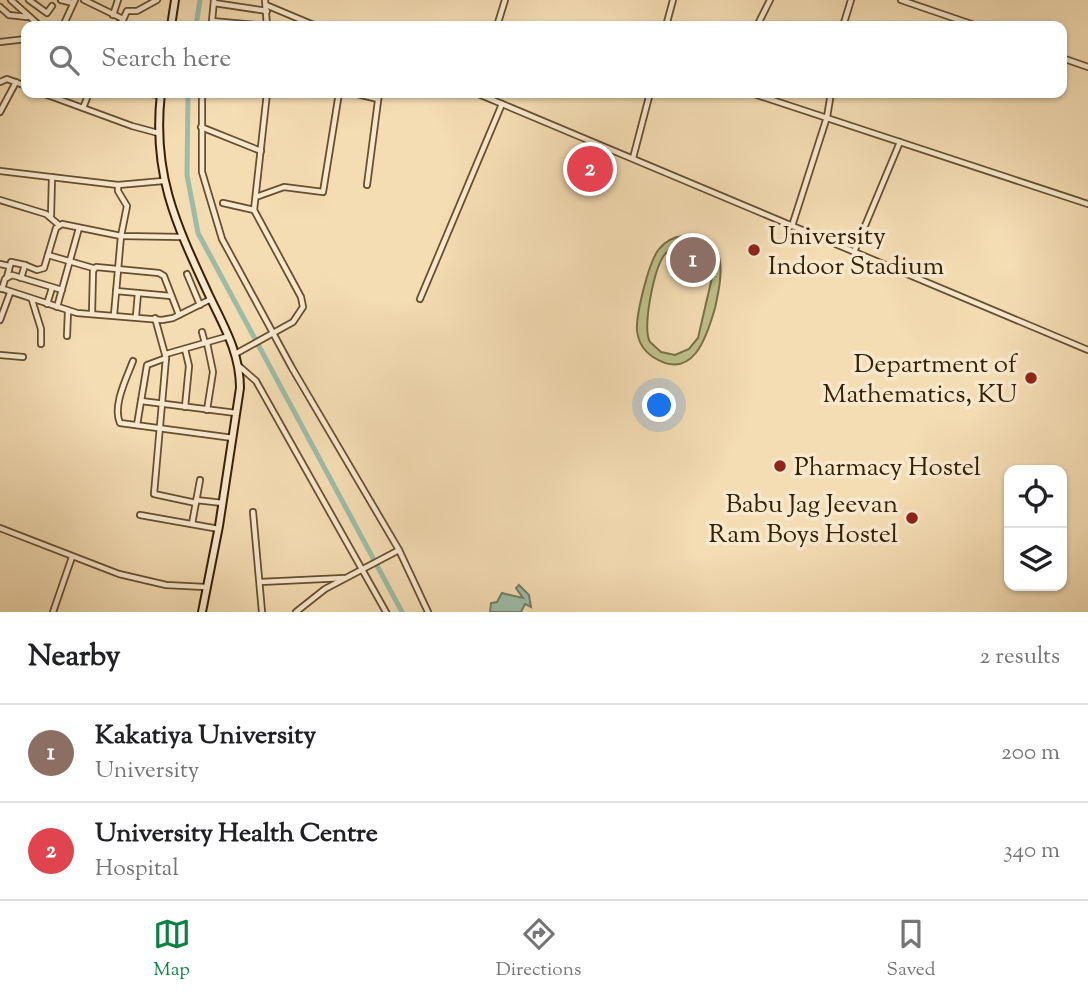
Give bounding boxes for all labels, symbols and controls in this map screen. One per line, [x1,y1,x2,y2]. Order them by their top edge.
search box [21,21,1067,98]
icon: search [45,41,83,79]
text: Search here [101,41,231,78]
pin: 2 [567,143,613,195]
place label: University Indoor Stadium [768,219,944,286]
pin: 1 [670,234,716,286]
marker: University Indoor Stadium [746,242,762,258]
place label: Department of Mathematics, KU [822,347,1018,414]
marker: Department of Mathematics, KU [1023,370,1039,386]
your location [642,388,676,422]
place label: Pharmacy Hostel [794,450,981,487]
marker: Pharmacy Hostel [772,458,788,474]
map controls [1004,465,1067,591]
button: locate [1004,465,1067,528]
place label: Babu Jag Jeevan Ram Boys Hostel [709,487,898,554]
marker: Babu Jag Jeevan Ram Boys Hostel [904,510,920,526]
button: layers [1004,528,1067,591]
text: Nearby [28,636,120,679]
text: 2 results [980,641,1060,674]
text: Kakatiya University [95,718,316,755]
text: 1 [47,737,55,770]
text: 200 m [1001,737,1060,770]
text: University [95,755,199,788]
text: University Health Centre [95,816,378,853]
text: 2 [46,835,56,868]
text: 340 m [1003,835,1060,868]
text: Hospital [95,853,179,886]
tab: Map [153,915,191,984]
tab: Directions [496,915,581,984]
tab: Saved [887,915,935,984]

